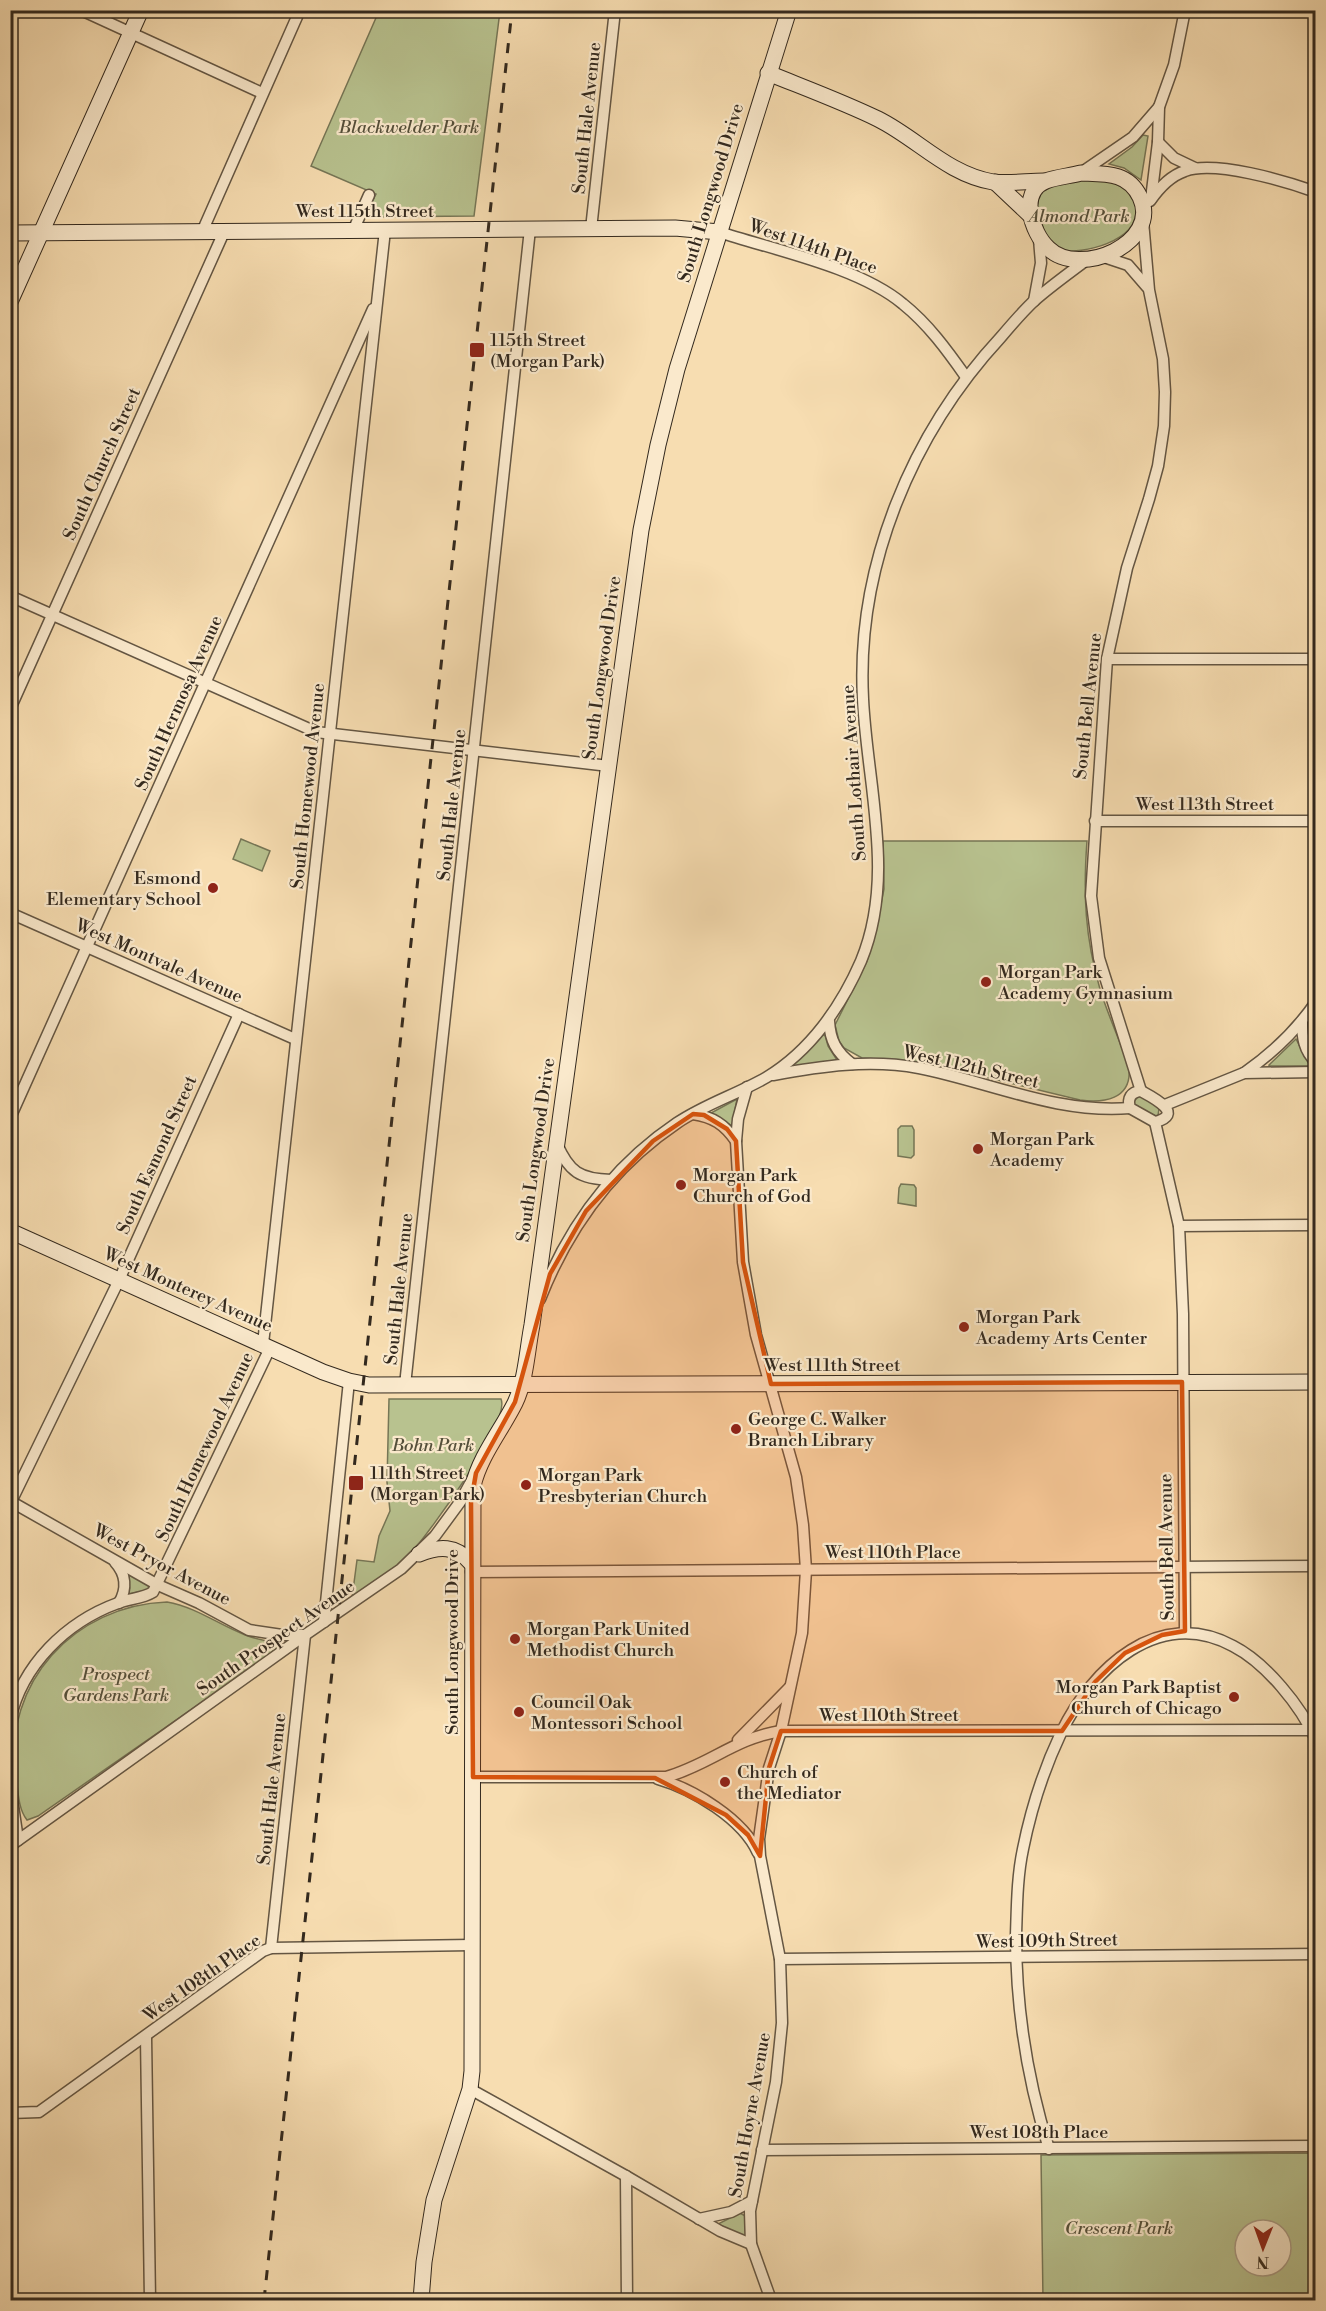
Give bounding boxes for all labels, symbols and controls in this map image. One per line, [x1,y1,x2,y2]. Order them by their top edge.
street label: South Hale Avenue [568,41,606,195]
street label: South Longwood Drive [673,101,749,285]
park label: Blackwelder Park [338,116,479,139]
street label: West 115th Street [295,200,435,223]
park label: Almond Park [1026,205,1130,228]
street label: West 114th Place [745,214,880,280]
place label: 115th Street (Morgan Park) [490,329,605,373]
marker: 115th Street (Morgan Park) [468,341,486,359]
street label: South Church Street [58,383,146,544]
street label: South Longwood Drive [578,574,626,762]
street label: South Hermosa Avenue [130,612,228,794]
street label: South Bell Avenue [1069,632,1107,780]
street label: South Homewood Avenue [286,682,330,890]
street label: South Lothair Avenue [836,684,872,862]
street label: South Hale Avenue [433,728,471,882]
street label: West 113th Street [1135,793,1275,816]
place label: Esmond Elementary School [46,867,202,911]
marker: Esmond Elementary School [206,881,220,895]
street label: West Montvale Avenue [71,913,246,1008]
place label: Morgan Park Academy Gymnasium [997,961,1173,1005]
marker: Morgan Park Academy Gymnasium [979,975,993,989]
street label: West 112th Street [900,1040,1042,1094]
street label: South Longwood Drive [512,1056,560,1244]
street label: South Esmond Street [112,1071,203,1238]
place label: Morgan Park Academy [989,1128,1096,1172]
marker: Morgan Park Academy [971,1142,985,1156]
place label: Morgan Park Church of God [693,1164,812,1208]
marker: Morgan Park Church of God [674,1178,688,1192]
street label: South Hale Avenue [380,1212,418,1366]
street label: West Monterey Avenue [99,1242,276,1338]
place label: Morgan Park Academy Arts Center [975,1306,1148,1350]
marker: Morgan Park Academy Arts Center [957,1320,971,1334]
street label: South Homewood Avenue [151,1348,259,1546]
street label: West 111th Street [763,1354,901,1377]
place label: George C. Walker Branch Library [747,1408,887,1452]
marker: George C. Walker Branch Library [729,1422,743,1436]
park label: Bohn Park [391,1434,474,1457]
place label: 111th Street (Morgan Park) [370,1462,485,1506]
place label: Morgan Park Presbyterian Church [538,1464,708,1508]
street label: South Bell Avenue [1154,1473,1180,1621]
marker: 111th Street (Morgan Park) [347,1474,365,1492]
marker: Morgan Park Presbyterian Church [519,1478,533,1492]
street label: West Pryor Avenue [88,1519,235,1611]
street label: West 110th Place [824,1541,961,1564]
street label: South Longwood Drive [441,1549,464,1735]
street label: South Prospect Avenue [193,1575,359,1701]
place label: Morgan Park United Methodist Church [527,1618,690,1662]
marker: Morgan Park United Methodist Church [508,1632,522,1646]
park label: Prospect Gardens Park [63,1663,169,1707]
place label: Morgan Park Baptist Church of Chicago [1055,1676,1223,1720]
marker: Morgan Park Baptist Church of Chicago [1227,1690,1241,1704]
place label: Council Oak Montessori School [531,1691,683,1735]
street label: West 110th Street [818,1704,959,1727]
marker: Council Oak Montessori School [512,1705,526,1719]
street label: South Hale Avenue [253,1712,291,1866]
place label: Church of the Mediator [737,1761,842,1805]
marker: Church of the Mediator [718,1775,732,1789]
street label: West 109th Street [975,1928,1119,1954]
street label: West 108th Place [138,1929,265,2028]
street label: South Hoyne Avenue [724,2031,776,2199]
street label: West 108th Place [969,2121,1108,2144]
park label: Crescent Park [1065,2217,1173,2240]
north arrow [1233,2218,1293,2278]
text: N [1256,2252,1269,2272]

